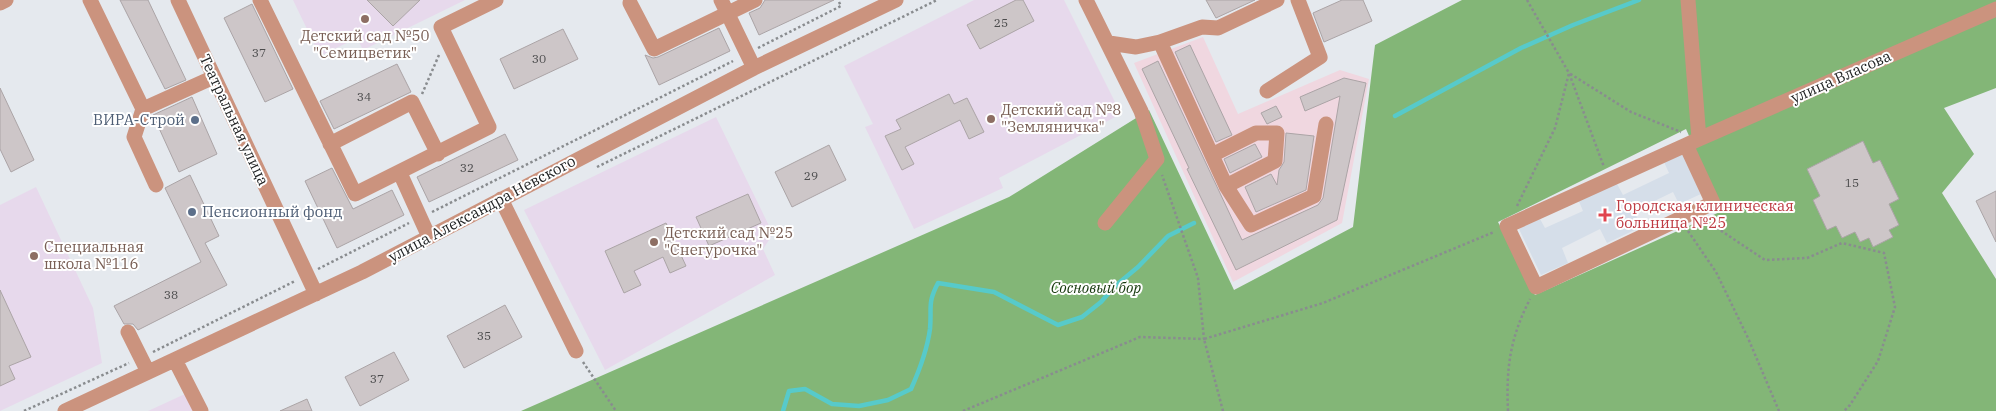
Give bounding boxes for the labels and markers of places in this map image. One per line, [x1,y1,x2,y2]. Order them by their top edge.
marker: Детский сад №50 "Семицветик" [359,13,371,25]
place label: Детский сад №50 "Семицветик" [300,26,430,62]
place label: Детский сад №8 "Земляничка" [1001,100,1121,136]
place label: ВИРА-Строй [93,110,185,129]
marker: Детский сад №8 "Земляничка" [985,113,997,125]
marker: ВИРА-Строй [189,114,201,126]
place label: Городская клиническая больница №25 [1616,196,1794,232]
place label: Пенсионный фонд [202,202,342,221]
marker: Пенсионный фонд [186,206,198,218]
marker: Городская клиническая больница №25 [1598,208,1612,222]
place label: Детский сад №25 "Снегурочка" [664,223,793,259]
marker: Детский сад №25 "Снегурочка" [648,236,660,248]
place label: Специальная школа №116 [44,237,144,273]
marker: Специальная школа №116 [28,250,40,262]

